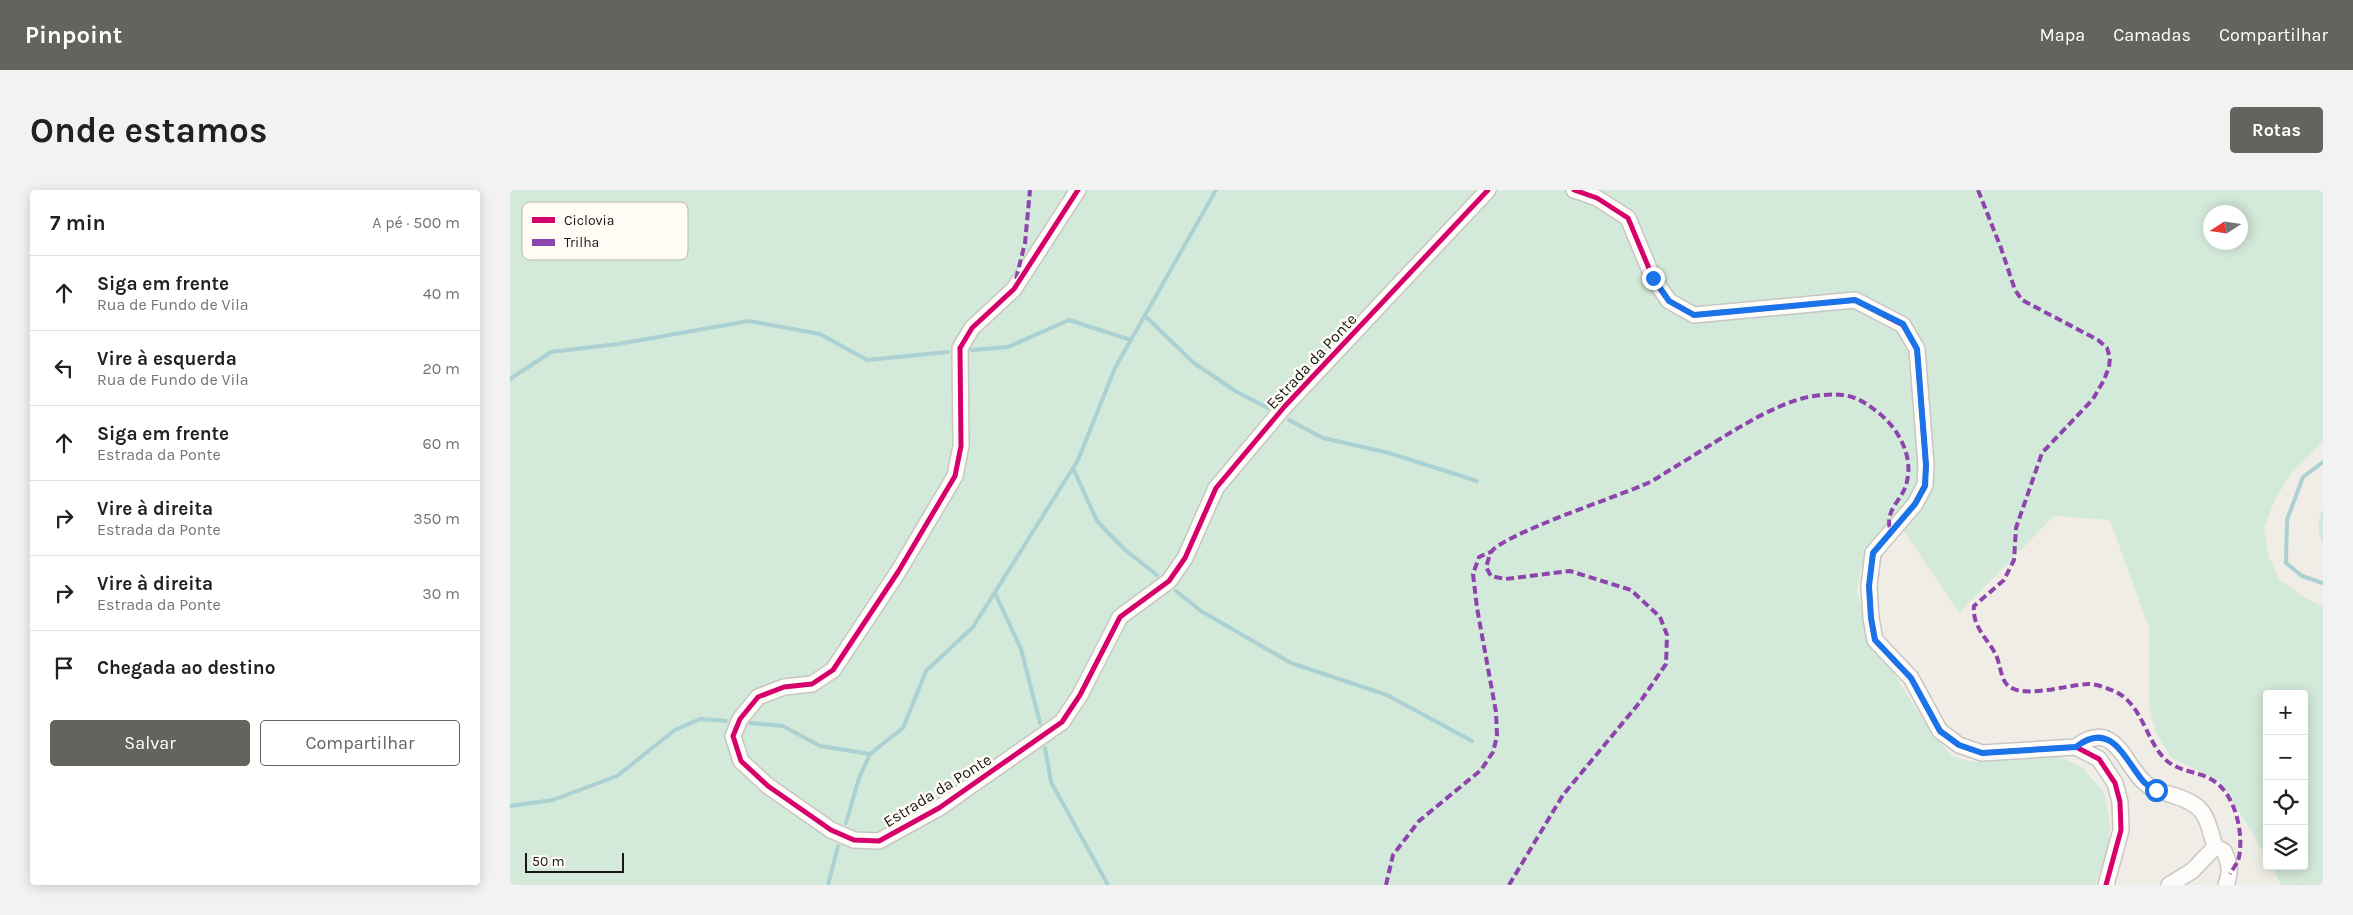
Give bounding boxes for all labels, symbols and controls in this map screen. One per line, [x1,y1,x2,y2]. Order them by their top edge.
text: Pinpoint [25,21,122,49]
text: Mapa [2040,24,2085,46]
text: Camadas [2113,24,2191,46]
text: Compartilhar [2219,24,2328,46]
button: Rotas [2230,107,2323,153]
text: Onde estamos [30,110,267,151]
legend [522,202,688,260]
north arrow [2203,205,2248,250]
text: 7 min [50,211,106,235]
text: Ciclovia [564,212,614,229]
text: A pé · 500 m [372,213,460,232]
text: Trilha [564,234,599,251]
route end [1642,267,1665,290]
text: Siga em frente [97,273,229,295]
icon: ahead [50,279,78,307]
text: 40 m [423,284,460,303]
text: Rua de Fundo de Vila [97,295,249,314]
street label: Estrada da Ponte [1262,310,1360,413]
text: Vire à esquerda [97,348,237,370]
icon: left [50,354,78,382]
text: 20 m [422,359,460,378]
text: Rua de Fundo de Vila [97,370,249,389]
text: Siga em frente [97,423,229,445]
icon: ahead [50,429,78,457]
text: 60 m [423,434,460,453]
text: Estrada da Ponte [97,445,221,464]
text: Vire à direita [97,498,213,520]
icon: right [50,504,78,532]
text: 350 m [413,509,460,528]
text: Estrada da Ponte [97,520,221,539]
text: Vire à direita [97,573,213,595]
icon: right [50,579,78,607]
text: 30 m [422,584,460,603]
text: Estrada da Ponte [97,595,221,614]
icon: arrive [50,654,78,682]
text: Chegada ao destino [97,657,275,679]
map controls [2263,690,2308,870]
button: + [2263,690,2308,735]
button: Salvar [50,720,250,766]
button: Compartilhar [260,720,460,766]
button: − [2263,735,2308,780]
street label: Estrada da Ponte [880,750,995,831]
route start [2145,779,2168,802]
button: locate [2263,780,2308,825]
button: layers [2263,825,2308,870]
scale bar [525,850,624,873]
text: 50 m [532,853,565,870]

